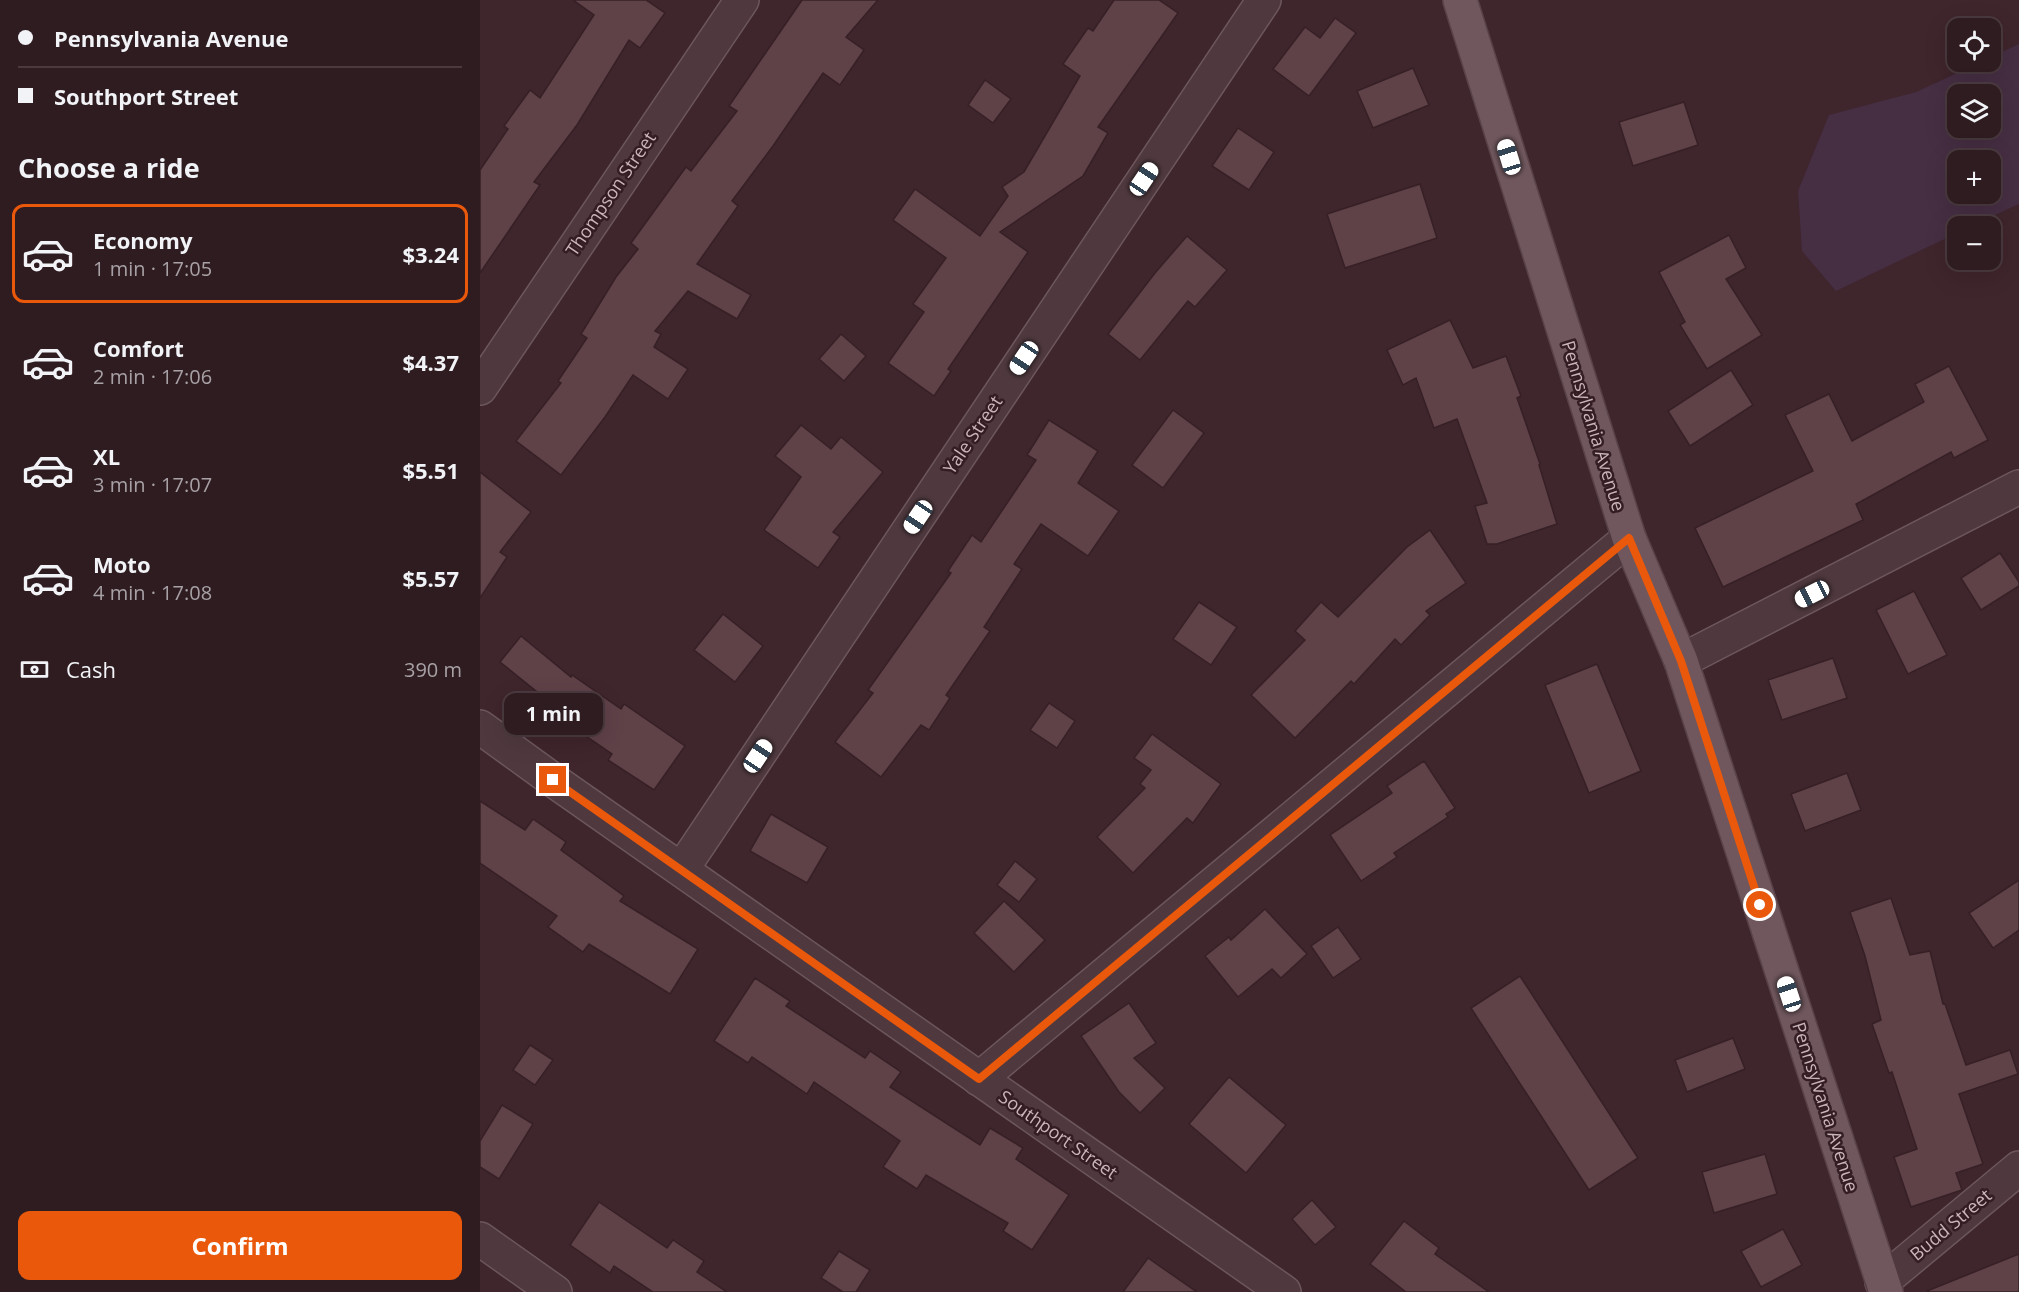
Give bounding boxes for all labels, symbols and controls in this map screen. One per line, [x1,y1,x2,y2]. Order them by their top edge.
map controls [1947,18,2001,270]
button: locate [1947,18,2001,72]
text: Pennsylvania Avenue [54,23,288,53]
text: Southport Street [54,81,238,111]
button: layers [1947,84,2001,138]
street label: Thompson Street [560,127,661,260]
car [1495,137,1523,177]
text: Choose a ride [18,149,200,186]
button: + [1947,150,2001,204]
car [1126,159,1162,199]
button: − [1947,216,2001,270]
text: Economy [93,225,192,255]
icon: car [21,227,75,281]
text: $3.24 [402,239,459,269]
text: 1 min · 17:05 [93,255,212,282]
text: Comfort [93,333,184,363]
icon: car [21,335,75,389]
car [1006,338,1042,378]
street label: Pennsylvania Avenue [1557,338,1631,514]
text: $4.37 [402,347,459,377]
text: 2 min · 17:06 [93,363,212,390]
street label: Yale Street [937,391,1007,478]
text: XL [93,441,120,471]
icon: car [21,443,75,497]
text: $5.51 [402,455,459,485]
text: 3 min · 17:07 [93,471,212,498]
car [900,497,936,537]
text: Moto [93,549,151,579]
icon: car [21,551,75,605]
text: $5.57 [402,563,459,593]
car [1792,578,1832,610]
text: 4 min · 17:08 [93,579,212,606]
icon: cash [18,653,51,686]
text: Cash [66,654,116,684]
text: 390 m [404,656,462,683]
callout: 1 min [503,693,602,735]
text: 1 min [526,700,581,727]
car [740,736,776,776]
route end [539,766,566,793]
route start [1746,891,1773,918]
car [1775,974,1803,1014]
street label: Pennsylvania Avenue [1787,1019,1865,1195]
street label: Southport Street [994,1084,1123,1184]
street label: Budd Street [1904,1183,1996,1265]
button: Confirm [18,1211,462,1280]

